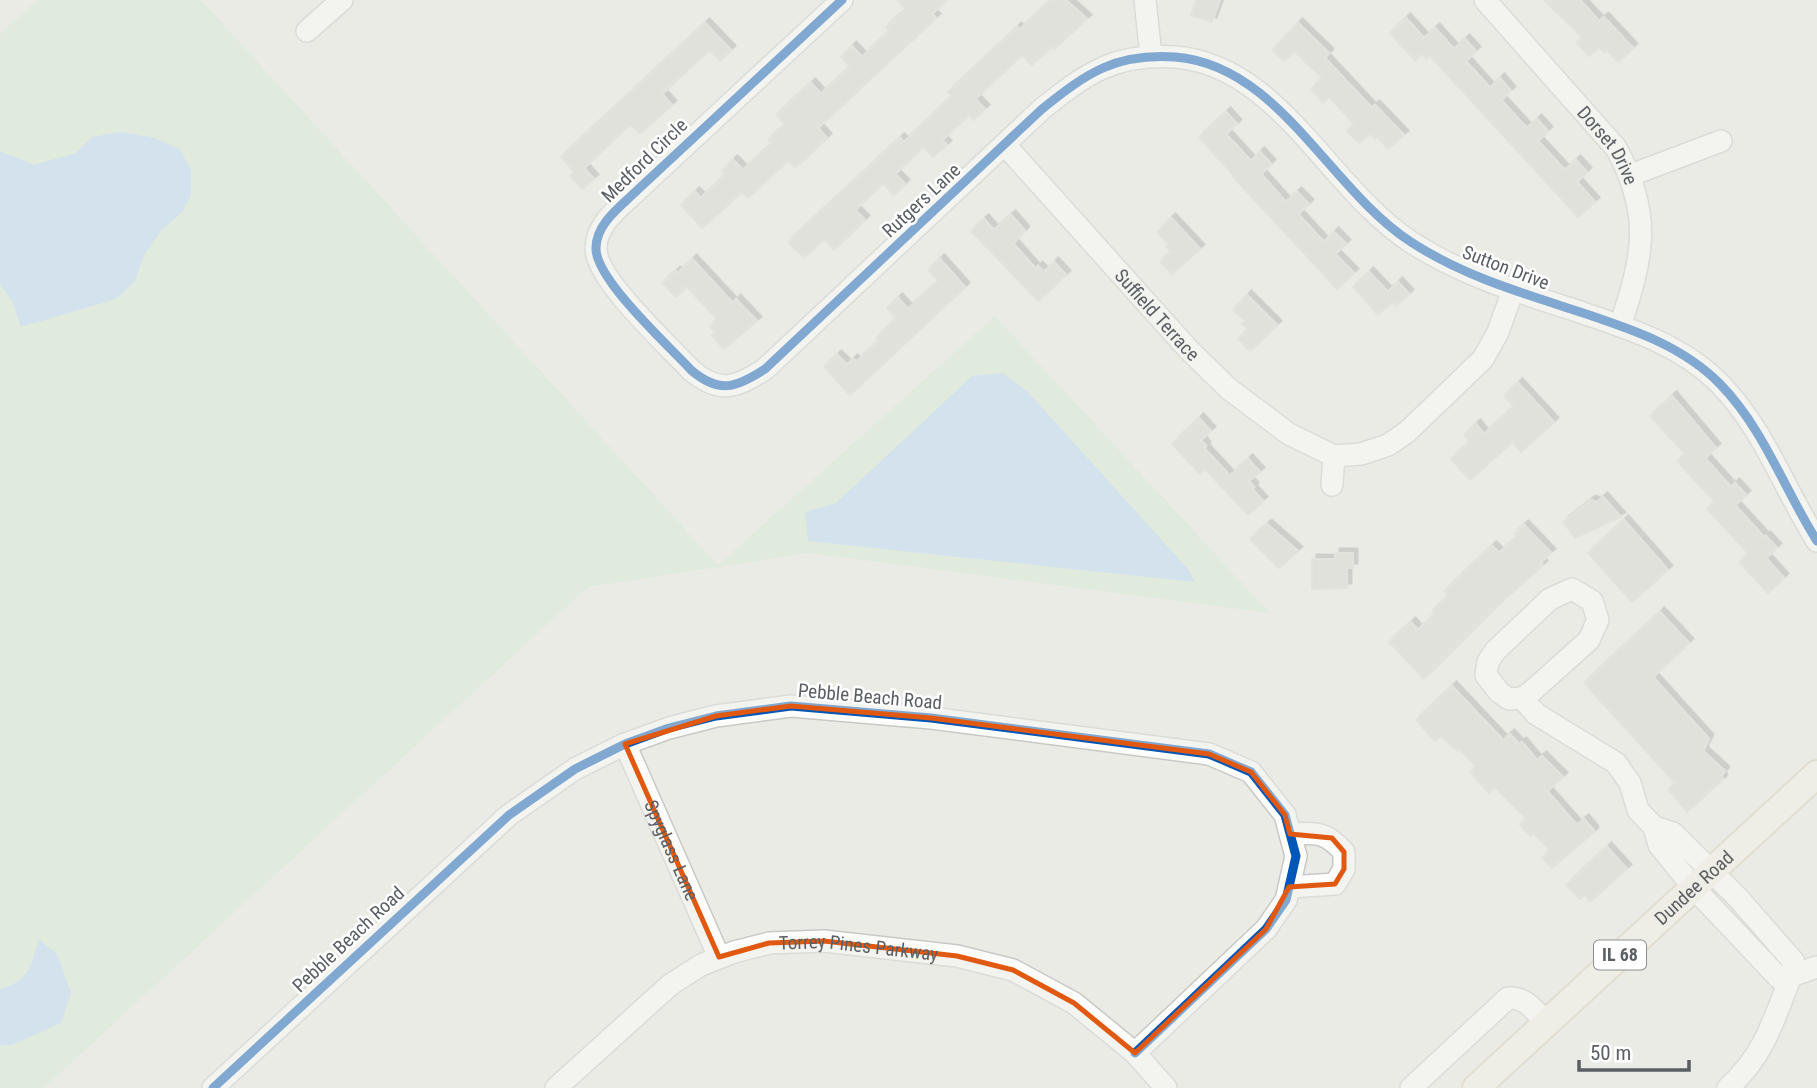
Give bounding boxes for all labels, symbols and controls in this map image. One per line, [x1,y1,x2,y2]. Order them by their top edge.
street label: Dorset Drive [1572,101,1643,188]
street label: Medford Circle [597,114,692,207]
street label: Rutgers Lane [878,158,965,242]
street label: Sutton Drive [1459,240,1553,295]
street label: Suffield Terrace [1110,264,1204,366]
street label: Pebble Beach Road [797,679,943,714]
street label: Spyglass Lane [639,796,704,904]
street label: Dundee Road [1650,846,1738,930]
street label: Pebble Beach Road [288,882,409,997]
street label: Torrey Pines Parkway [778,930,940,966]
road number: IL 68 [1594,940,1646,970]
scale bar [1579,1028,1689,1072]
text: 50 m [1590,1041,1631,1065]

